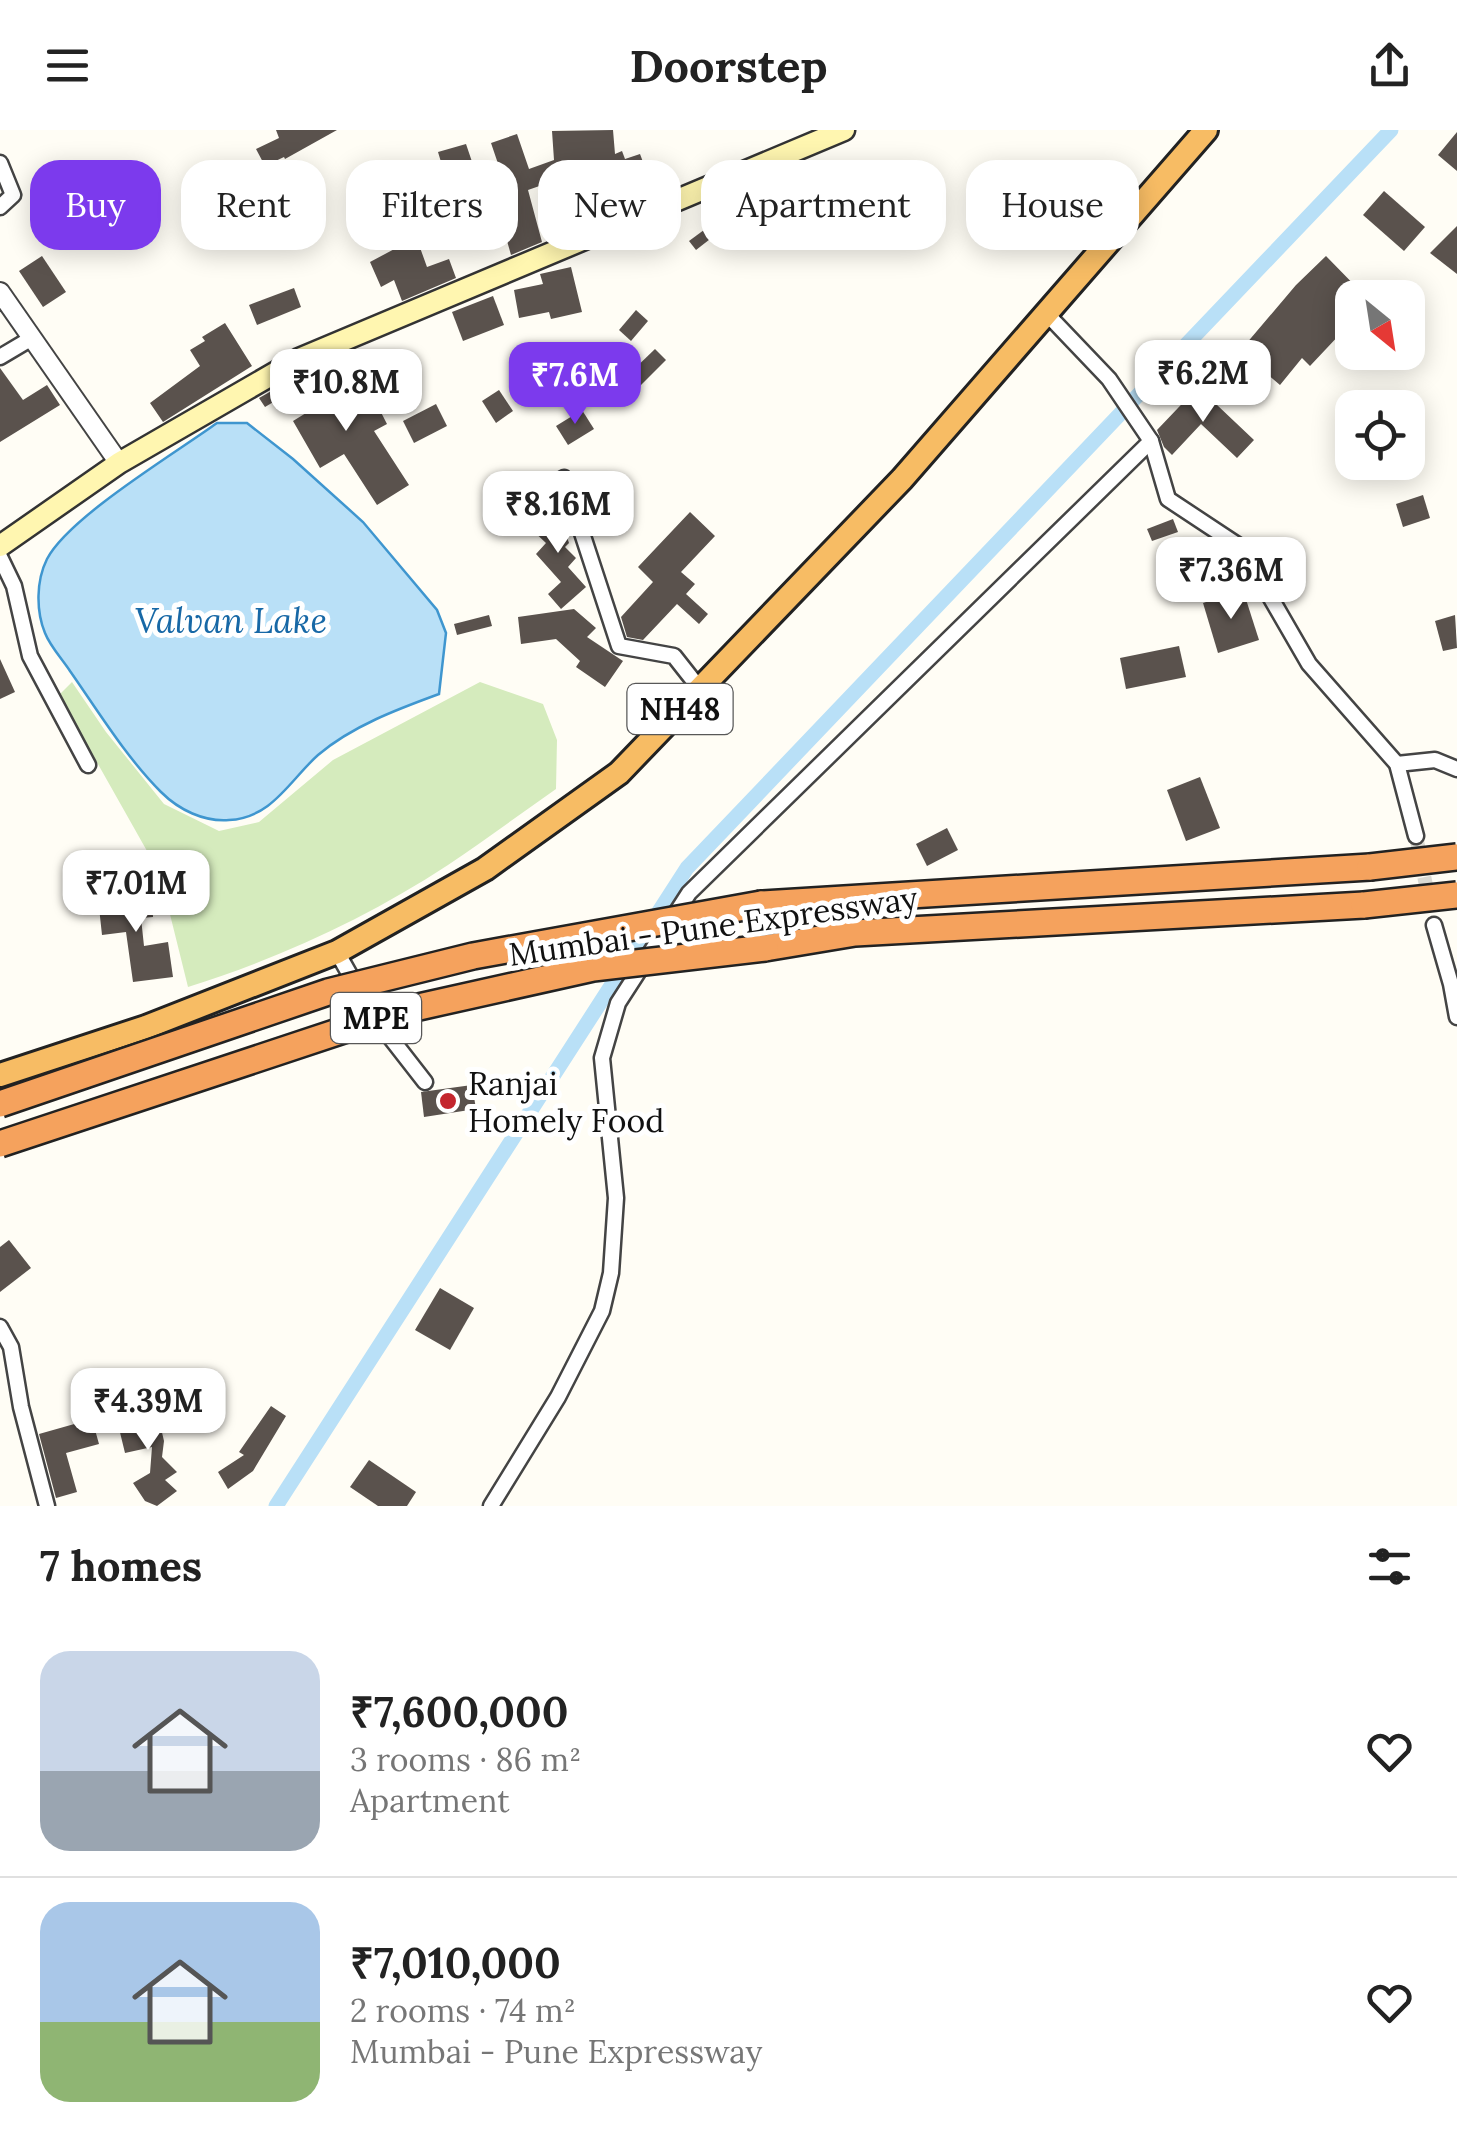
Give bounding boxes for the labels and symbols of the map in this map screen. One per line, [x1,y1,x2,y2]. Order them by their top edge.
north arrow [1335,280,1425,370]
pin: ₹6.2M [1133,340,1273,425]
pin: ₹7.6M [505,342,645,427]
pin: ₹10.8M [265,349,427,434]
pin: ₹8.16M [477,471,639,556]
pin: ₹7.36M [1150,537,1312,622]
water label: Valvan Lake [135,598,327,643]
road number: NH48 [628,684,732,734]
pin: ₹7.01M [55,850,217,935]
street label: Mumbai - Pune Expressway [506,877,920,975]
road number: MPE [331,993,421,1043]
place label: Ranjai Homely Food [468,1063,664,1141]
marker: Ranjai Homely Food [437,1090,459,1112]
pin: ₹4.39M [67,1368,229,1453]

